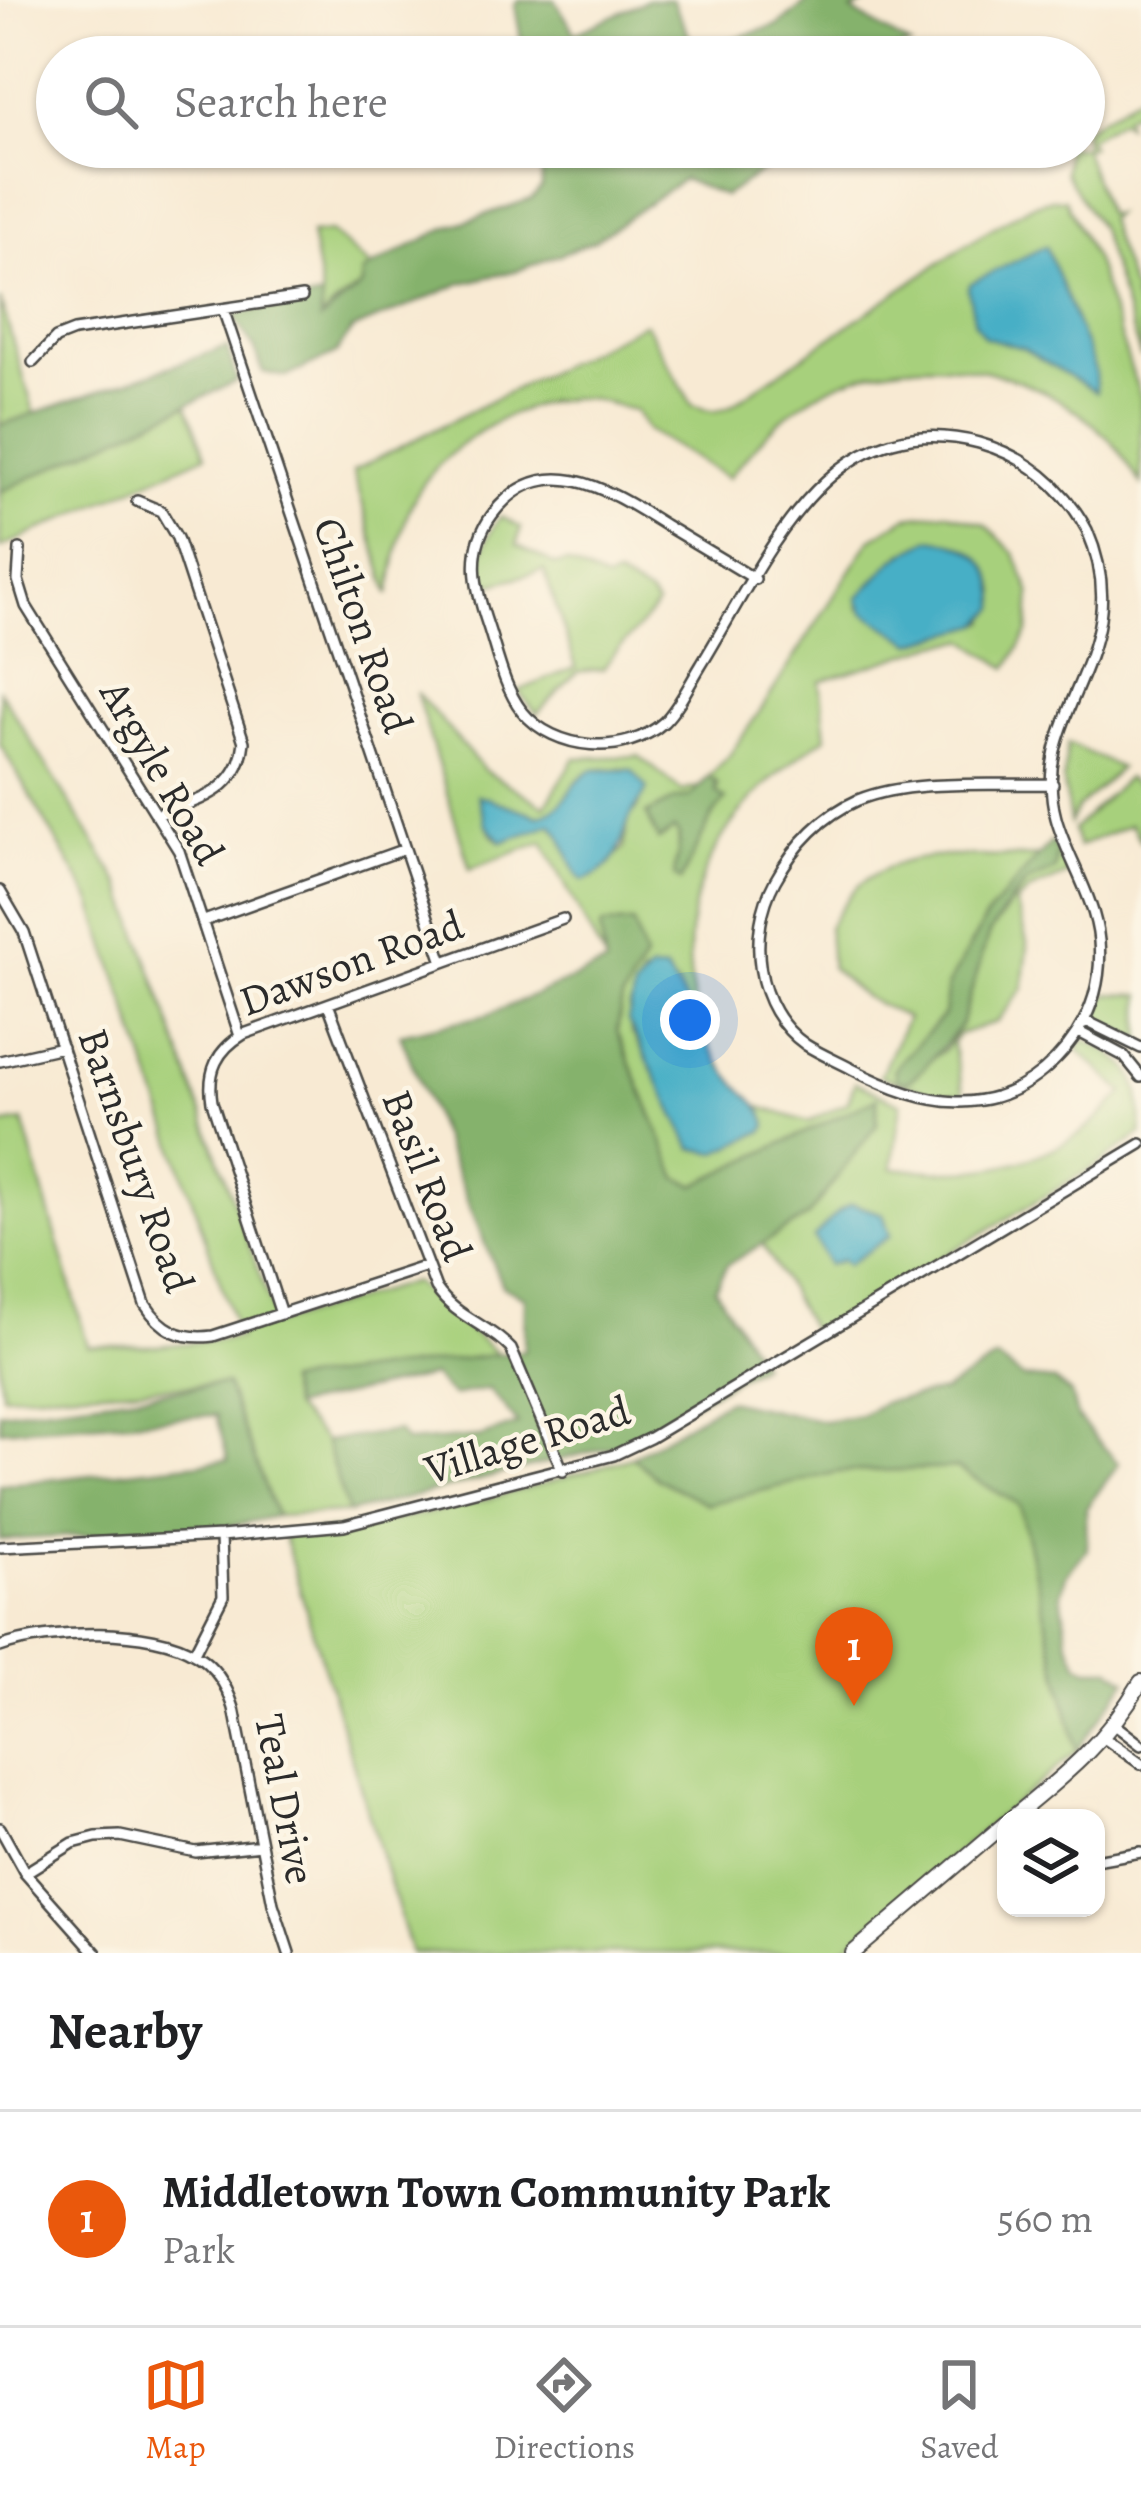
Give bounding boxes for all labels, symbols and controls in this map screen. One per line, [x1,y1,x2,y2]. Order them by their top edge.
search box [36,36,1105,168]
icon: search [78,69,144,135]
text: Search here [174,71,388,133]
street label: Chilton Road [300,510,427,741]
street label: Argyle Road [86,669,239,875]
street label: Dawson Road [231,895,472,1029]
your location [660,990,720,1050]
street label: Barnsbury Road [65,1020,209,1300]
street label: Basil Road [369,1081,486,1270]
street label: Village Road [417,1381,637,1498]
pin: 1 [815,1607,893,1706]
street label: Teal Drive [241,1709,330,1889]
map controls [997,1809,1105,1917]
button: layers [997,1809,1105,1917]
text: Nearby [48,1996,202,2066]
text: Middletown Town Community Park [162,2161,830,2223]
text: 1 [80,2192,94,2245]
text: 560 m [997,2192,1093,2245]
text: Park [162,2223,235,2276]
tab: Map [143,2352,209,2469]
tab: Directions [494,2352,635,2469]
tab: Saved [920,2352,998,2469]

